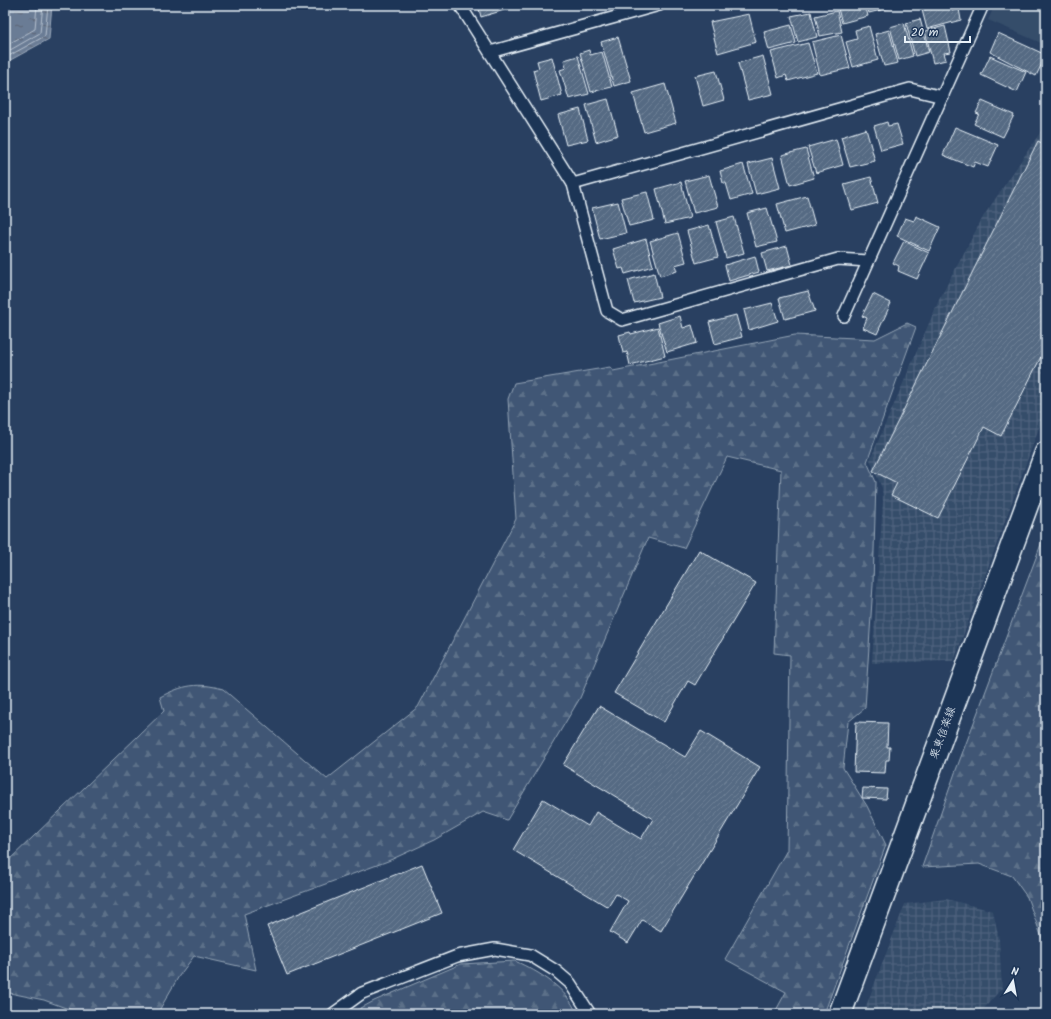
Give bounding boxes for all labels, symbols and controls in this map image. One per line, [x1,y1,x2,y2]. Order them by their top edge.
scale bar [905,18,970,44]
text: 20 m [911,23,939,42]
street label: 栗東信楽線 [925,704,961,762]
north arrow [993,961,1033,1001]
text: N [1010,963,1020,982]

